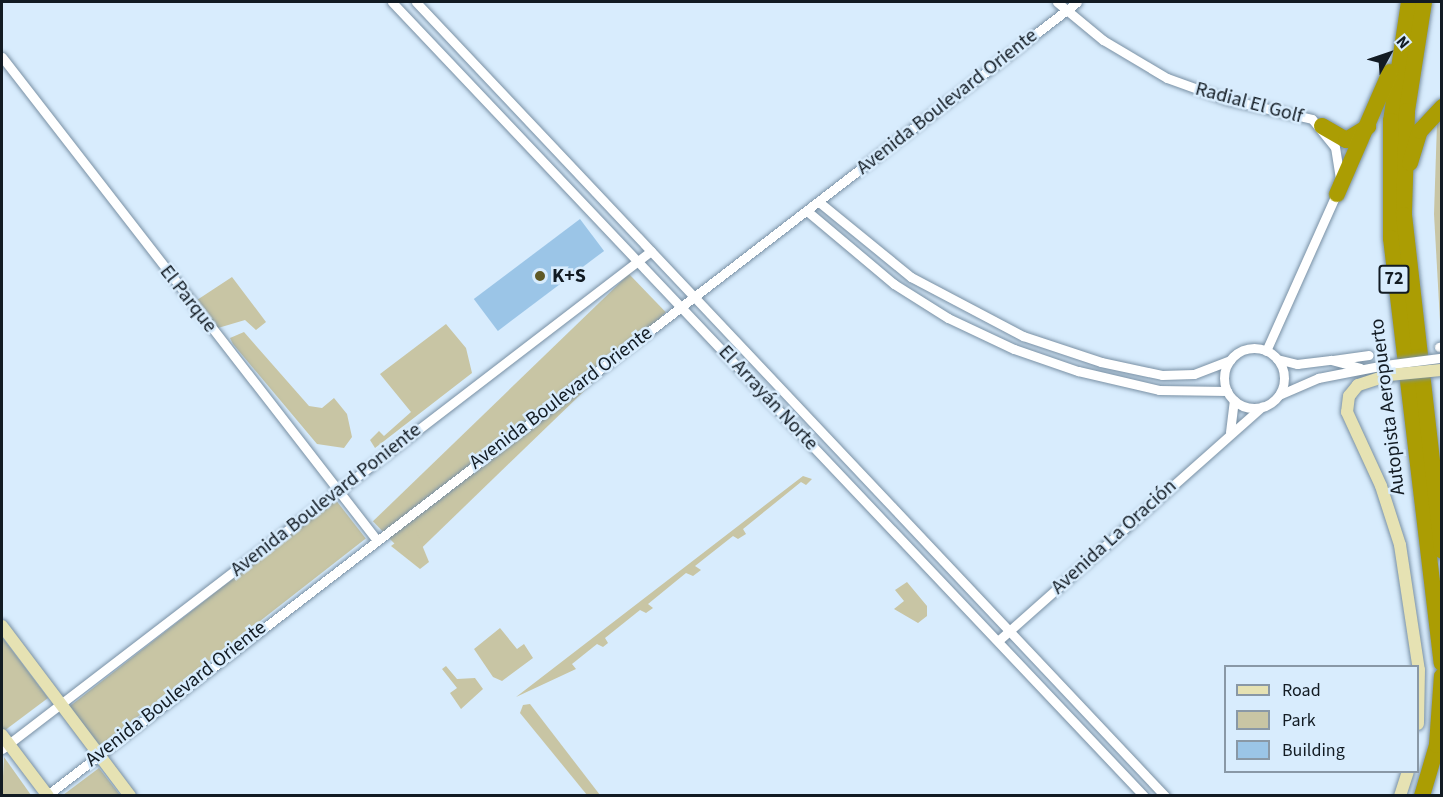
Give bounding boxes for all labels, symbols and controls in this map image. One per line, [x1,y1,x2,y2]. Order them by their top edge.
street label: Avenida Boulevard Oriente [852,24,1042,180]
north arrow [1359,24,1419,84]
text: N [1391,31,1415,54]
street label: Radial El Golf [1193,77,1305,129]
street label: El Parque [154,261,222,337]
place label: K+S [552,264,586,288]
road number: 72 [1378,264,1410,294]
marker: K+S [533,269,547,283]
street label: Autopista Aeropuerto [1365,317,1411,497]
street label: Avenida Boulevard Oriente [465,321,657,475]
street label: El Arrayán Norte [713,340,823,456]
street label: Avenida Boulevard Poniente [226,418,426,582]
street label: Avenida La Oración [1046,474,1182,600]
street label: Avenida Boulevard Oriente [81,616,271,772]
legend [1224,665,1419,773]
text: Road [1282,678,1321,703]
text: Park [1282,708,1316,733]
text: Building [1282,738,1345,763]

